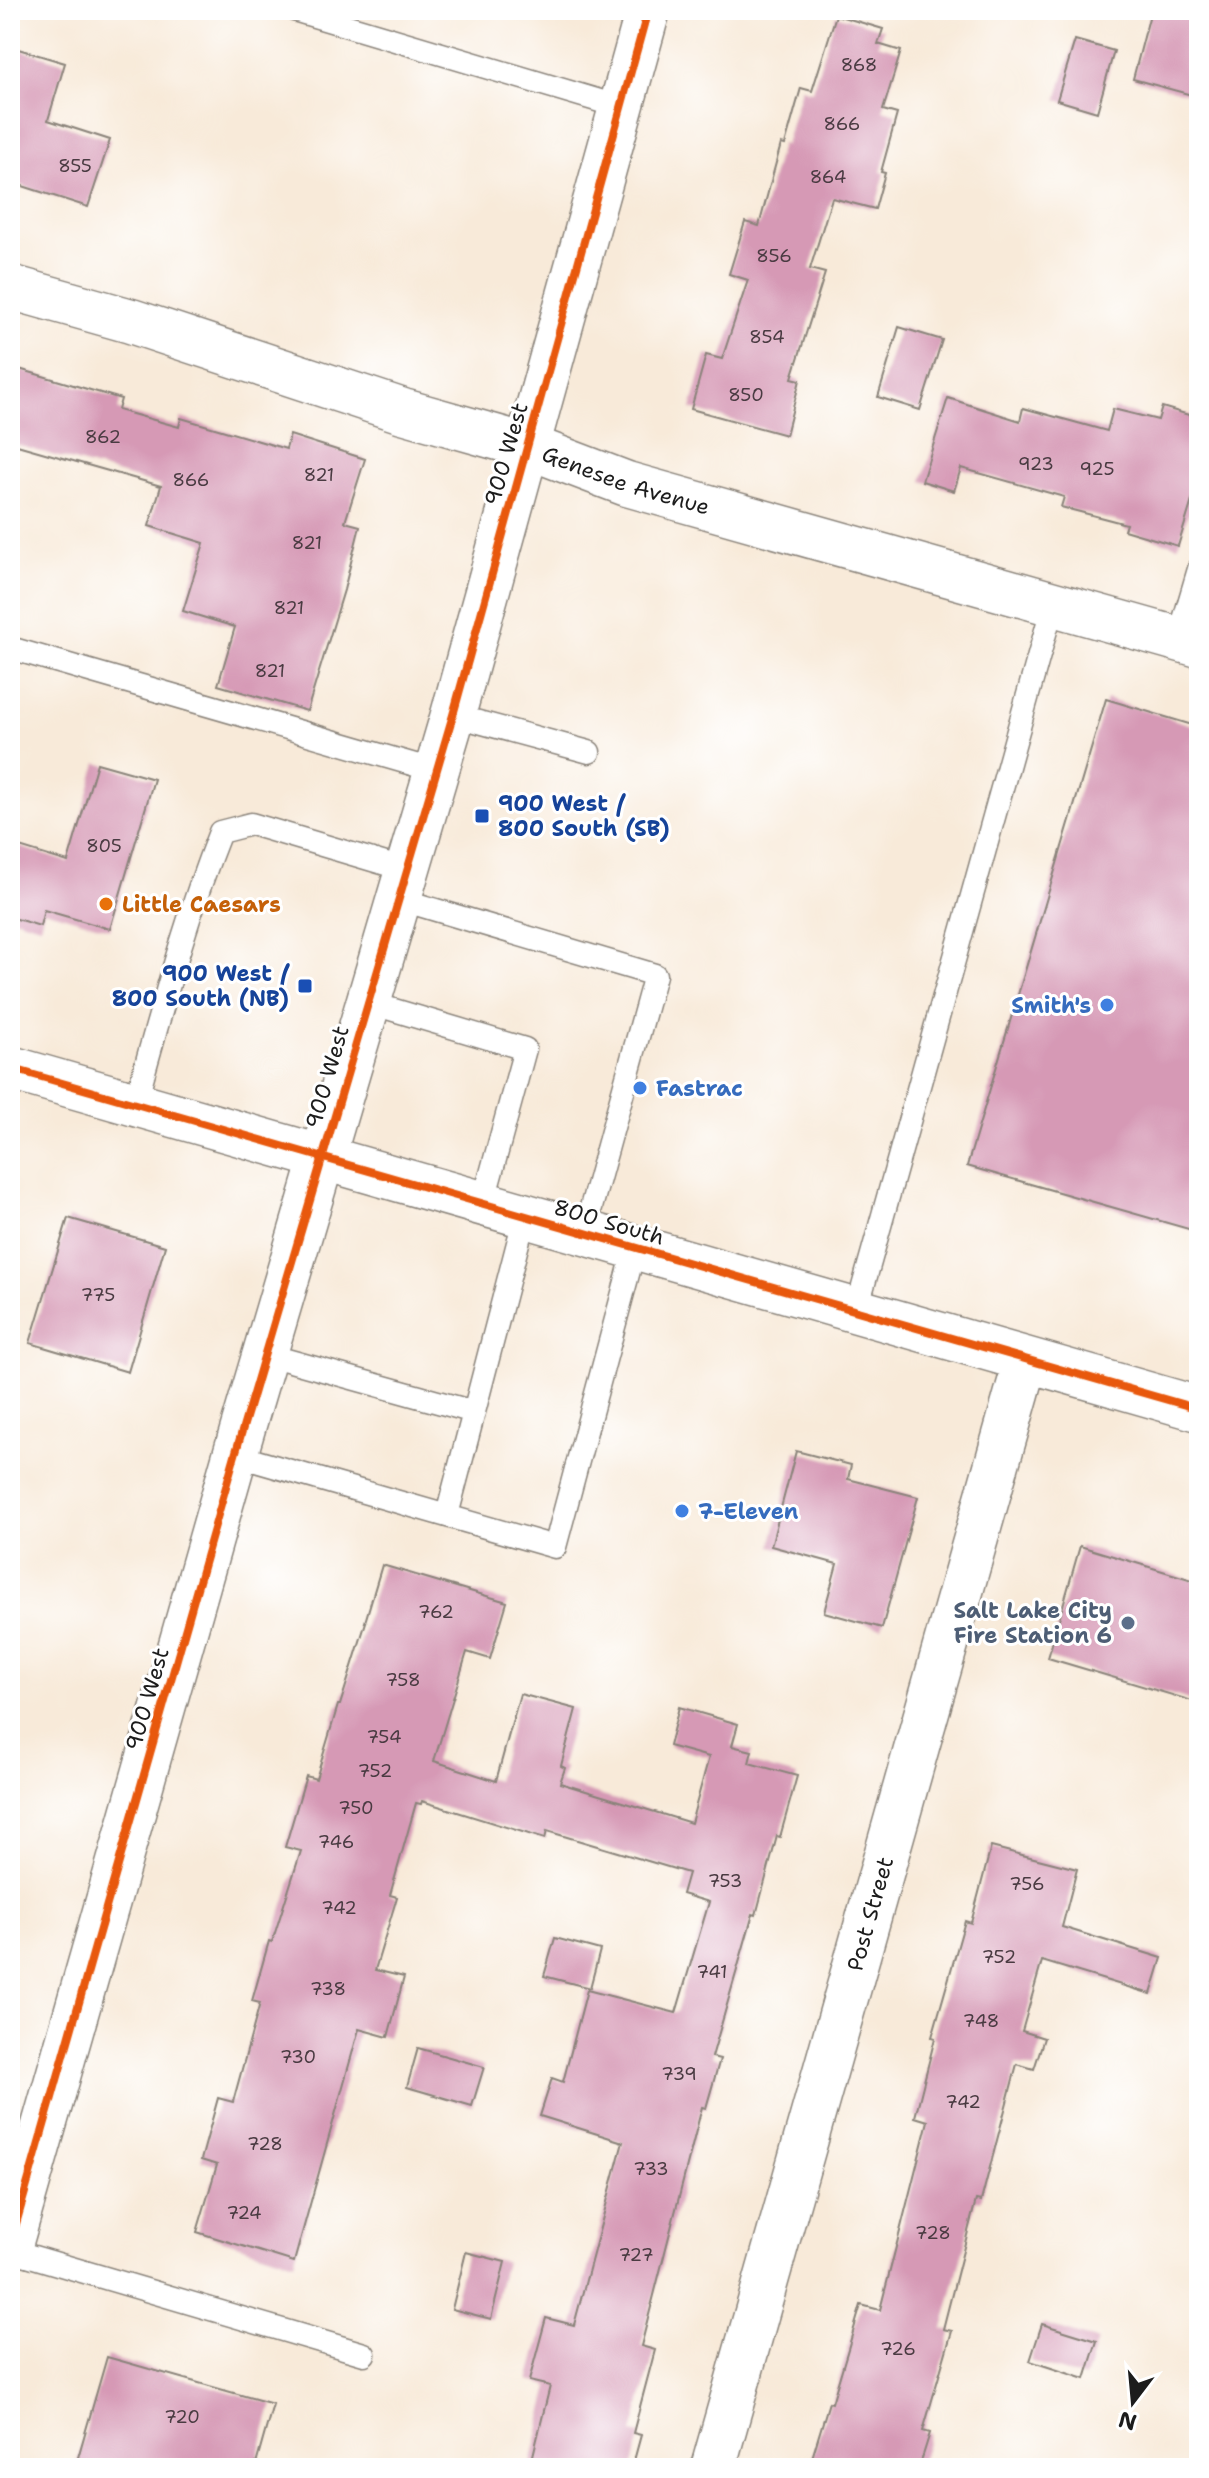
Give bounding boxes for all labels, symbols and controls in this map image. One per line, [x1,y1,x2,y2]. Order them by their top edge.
house number: 868 [841,53,877,77]
house number: 866 [824,112,860,136]
house number: 855 [58,154,92,178]
house number: 864 [810,165,846,189]
house number: 856 [756,244,792,268]
house number: 854 [749,325,785,349]
house number: 850 [728,383,764,407]
street label: 900 West [477,399,535,509]
house number: 862 [85,425,121,449]
street label: Genesee Avenue [538,439,713,521]
house number: 923 [1018,452,1054,476]
house number: 925 [1080,457,1114,481]
house number: 821 [304,463,334,487]
house number: 866 [173,468,209,492]
house number: 821 [292,531,322,555]
house number: 821 [274,596,304,620]
house number: 821 [255,659,285,683]
place label: 900 West / 800 South (SB) [498,789,670,843]
marker: 900 West / 800 South (SB) [473,807,491,825]
house number: 805 [86,834,122,858]
place label: Little Caesars [122,890,281,919]
marker: Little Caesars [97,895,115,913]
place label: 900 West / 800 South (NB) [112,959,291,1013]
marker: 900 West / 800 South (NB) [296,977,314,995]
place label: Smith's [1011,991,1091,1020]
marker: Smith's [1098,996,1116,1014]
street label: 900 West [298,1022,356,1132]
place label: Fastrac [656,1074,743,1103]
marker: Fastrac [631,1079,649,1097]
street label: 800 South [550,1192,668,1252]
house number: 775 [81,1283,115,1307]
place label: 7-Eleven [698,1497,799,1526]
marker: 7-Eleven [673,1502,691,1520]
place label: Salt Lake City Fire Station 6 [953,1596,1112,1650]
house number: 762 [418,1600,454,1624]
marker: Salt Lake City Fire Station 6 [1119,1614,1137,1632]
street label: 900 West [118,1644,176,1754]
house number: 758 [385,1668,421,1692]
house number: 754 [366,1725,402,1749]
house number: 752 [358,1759,392,1783]
house number: 750 [338,1796,374,1820]
house number: 746 [318,1830,354,1854]
street label: Post Street [840,1853,900,1974]
house number: 753 [708,1869,742,1893]
house number: 756 [1009,1872,1045,1896]
house number: 742 [321,1896,357,1920]
house number: 752 [982,1945,1016,1969]
house number: 741 [696,1960,728,1984]
house number: 738 [310,1977,346,2001]
house number: 748 [963,2009,999,2033]
house number: 730 [280,2045,316,2069]
house number: 739 [661,2062,697,2086]
house number: 742 [945,2090,981,2114]
house number: 728 [247,2132,283,2156]
house number: 733 [633,2157,669,2181]
house number: 724 [226,2201,262,2225]
house number: 728 [915,2221,951,2245]
house number: 727 [618,2243,654,2267]
house number: 726 [880,2337,916,2361]
north arrow [1093,2362,1173,2442]
text: N [1115,2404,1140,2437]
house number: 720 [164,2405,200,2429]

